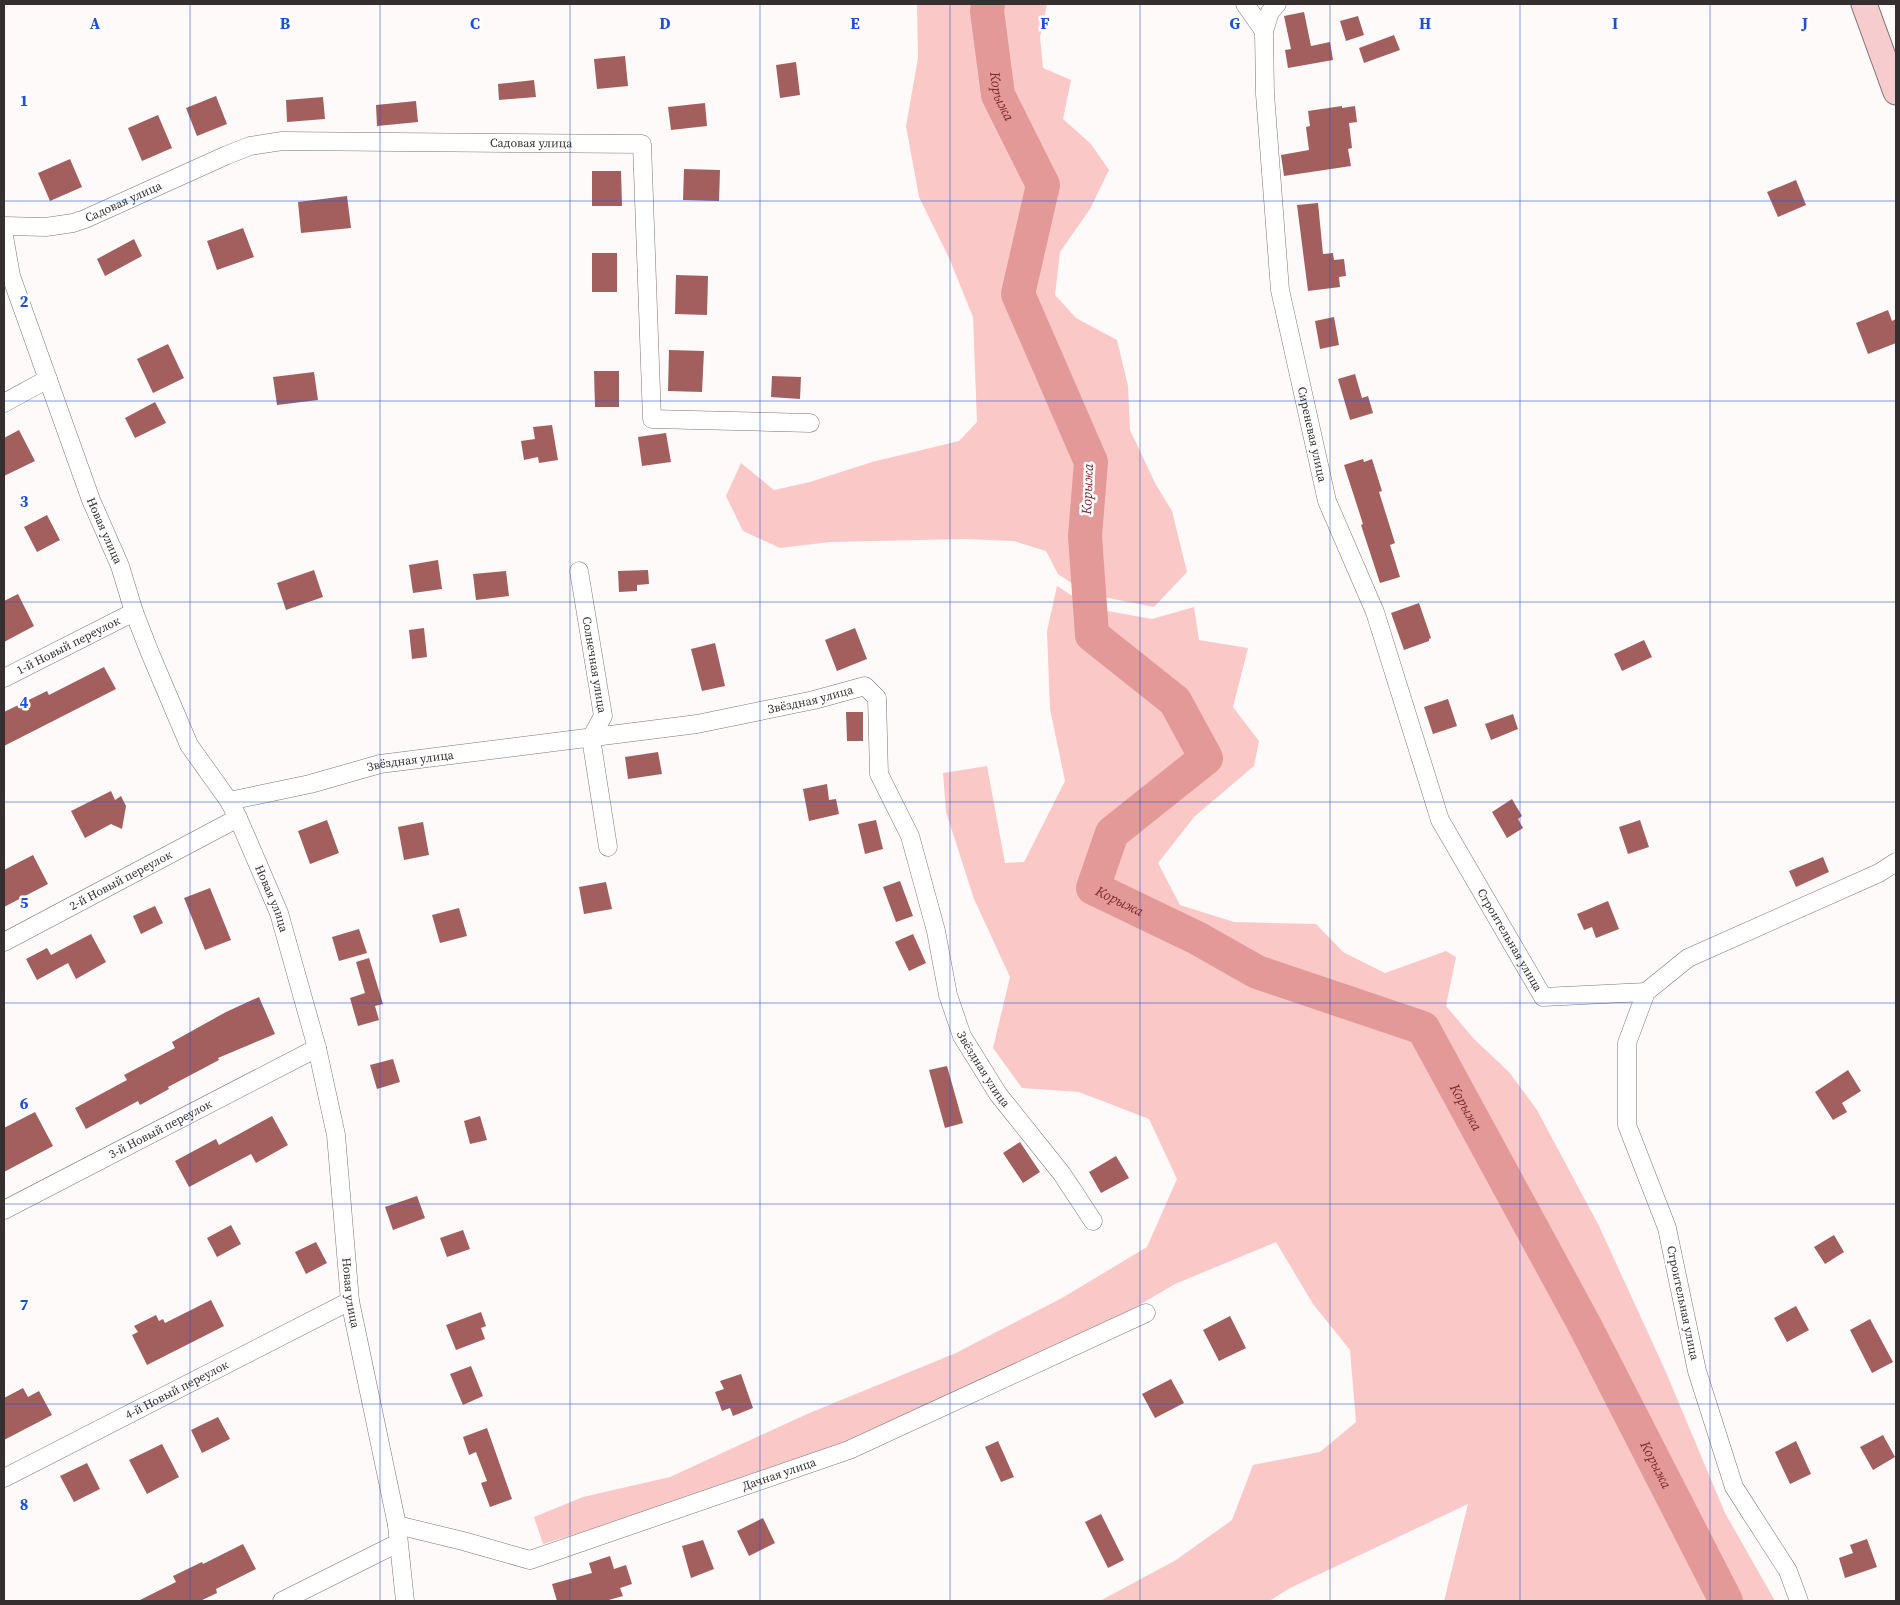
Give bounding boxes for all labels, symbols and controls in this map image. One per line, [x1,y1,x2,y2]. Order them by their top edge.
text: A [90,12,101,34]
text: B [280,12,291,34]
text: C [470,12,480,34]
text: D [659,12,671,34]
text: E [850,12,860,34]
text: F [1040,12,1050,34]
text: G [1230,12,1241,34]
text: H [1419,12,1431,34]
text: I [1612,12,1618,34]
text: J [1801,12,1808,34]
water label: Корыжа [985,70,1020,125]
text: 1 [20,89,28,111]
street label: Садовая улица [490,135,573,151]
street label: Садовая улица [82,177,165,226]
text: 2 [20,290,29,312]
street label: Сиреневая улица [1294,385,1331,484]
water label: Корыжа [1076,462,1098,516]
text: 3 [20,490,29,512]
street label: Новая улица [83,495,126,567]
street label: 1-й Новый переулок [14,612,123,678]
street label: Солнечная улица [579,615,611,715]
street label: Звёздная улица [766,681,856,717]
text: 4 [20,691,29,713]
street label: Звёздная улица [365,747,456,775]
street label: 2-й Новый переулок [67,846,175,914]
street label: Новая улица [251,862,292,935]
water label: Корыжа [1092,880,1148,921]
street label: Строительная улица [1474,886,1547,995]
text: 5 [20,891,29,913]
street label: Звёздная улица [953,1029,1014,1111]
water label: Корыжа [1445,1079,1487,1135]
text: 6 [20,1092,29,1114]
street label: 3-й Новый переулок [106,1096,215,1162]
street label: Строительная улица [1663,1244,1703,1362]
street label: Новая улица [338,1257,364,1331]
text: 7 [20,1293,29,1315]
street label: 4-й Новый переулок [122,1356,231,1423]
water label: Корыжа [1635,1437,1677,1493]
street label: Дачная улица [740,1454,819,1494]
text: 8 [20,1493,28,1515]

